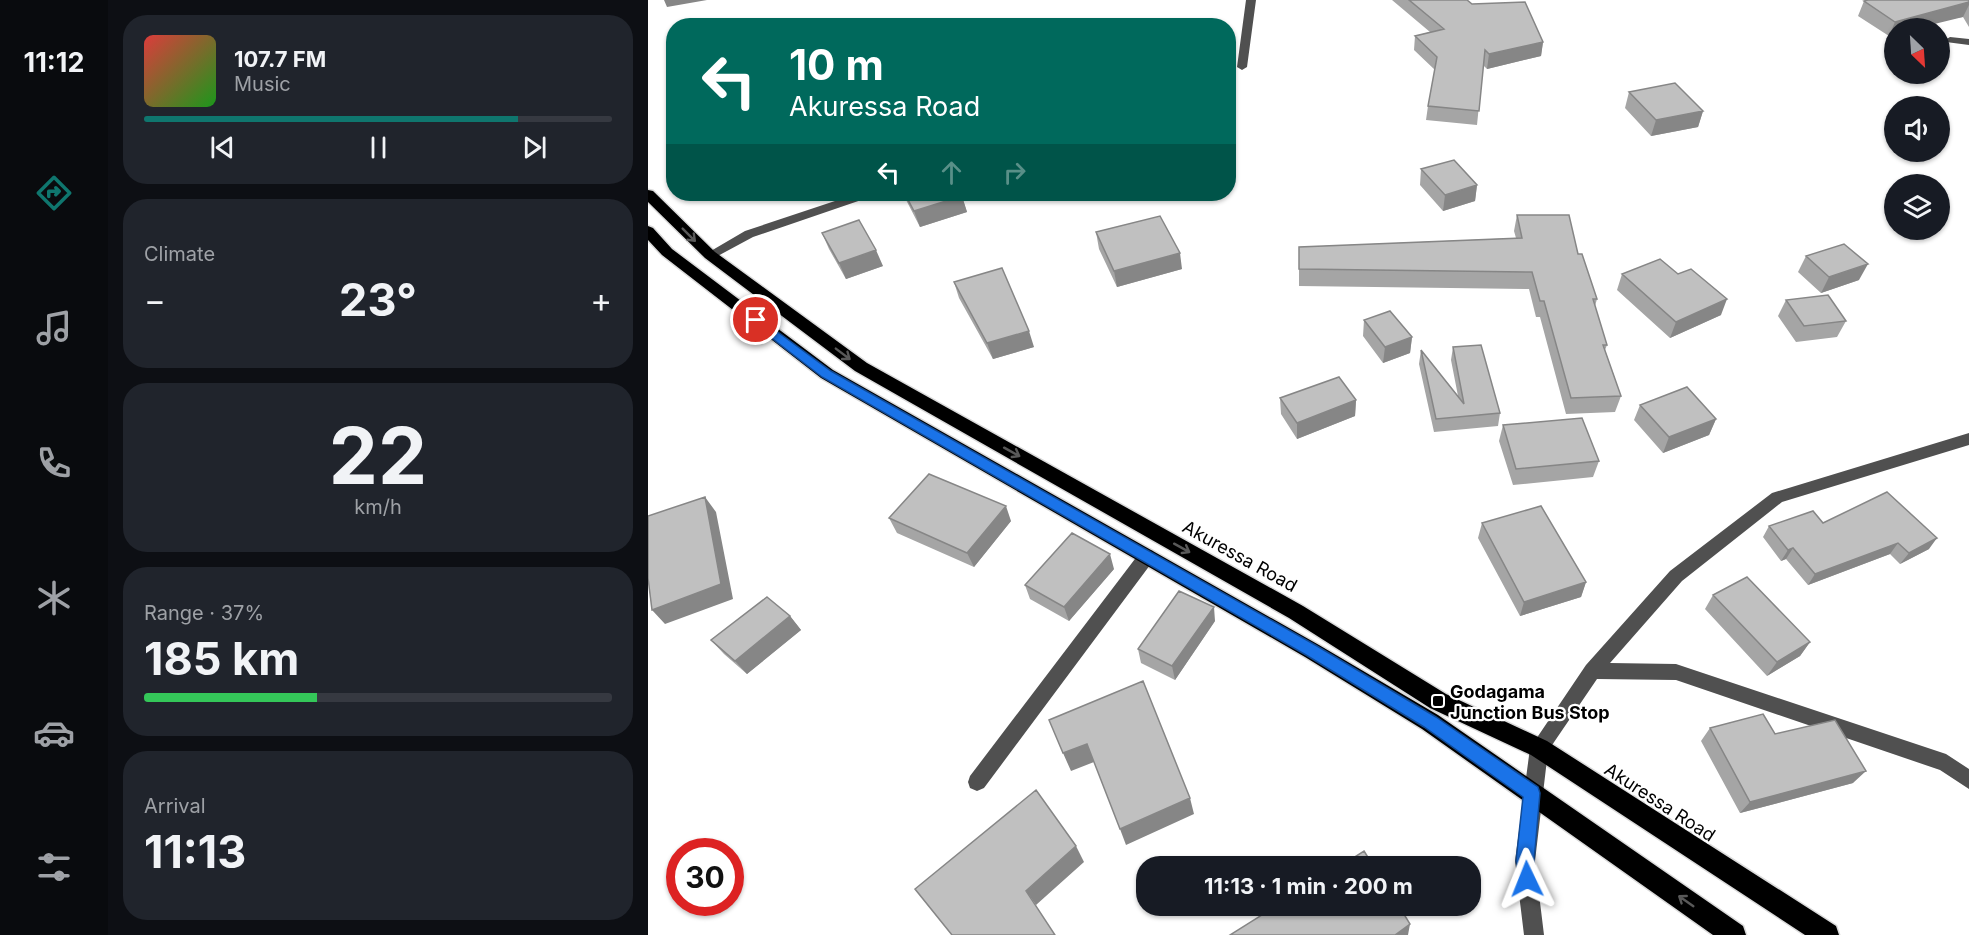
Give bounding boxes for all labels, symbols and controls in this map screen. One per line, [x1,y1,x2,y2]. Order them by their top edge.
north arrow [1884,18,1950,84]
map controls [1884,18,1950,240]
text: 10 m [789,39,884,90]
icon: left [690,42,768,120]
text: 11:12 [24,46,84,79]
text: 107.7 FM [234,46,326,72]
text: Music [234,72,291,96]
text: Akuressa Road [789,90,980,123]
button: sound [1884,96,1950,162]
icon: previous [206,131,239,164]
icon: pause [362,131,395,164]
icon: next [518,131,551,164]
icon: left [872,156,905,189]
icon: ahead [935,156,968,189]
icon: right [998,156,1031,189]
icon: directions [33,172,75,214]
button: layers [1884,174,1950,240]
one-way arrow [682,228,697,243]
text: Climate [144,242,215,266]
text: 23° [339,272,417,327]
text: − [144,280,166,320]
text: + [590,280,612,320]
pin [730,294,781,345]
icon: arrive [739,303,772,336]
icon: music [33,307,75,349]
one-way arrow [835,348,851,361]
text: 22 [329,408,427,503]
icon: phone [33,442,75,484]
one-way arrow [1002,447,1020,458]
text: km/h [354,495,402,519]
street label: Akuressa Road [1179,516,1301,596]
one-way arrow [1172,543,1190,554]
icon: climate [33,577,75,619]
text: Range · 37% [144,601,264,625]
text: 185 km [144,631,299,686]
place label: Godagama Junction Bus Stop [1450,681,1610,723]
marker: Godagama Junction Bus Stop [1431,694,1445,708]
icon: car [33,712,75,754]
street label: Akuressa Road [1601,758,1719,846]
text: Arrival [144,794,206,818]
text: 11:13 [144,824,246,879]
speed limit sign: 30 [666,838,744,916]
icon: filters [33,846,75,888]
position arrow [1495,847,1559,911]
text: 11:13 · 1 min · 200 m [1204,873,1413,899]
one-way arrow [1678,895,1694,907]

